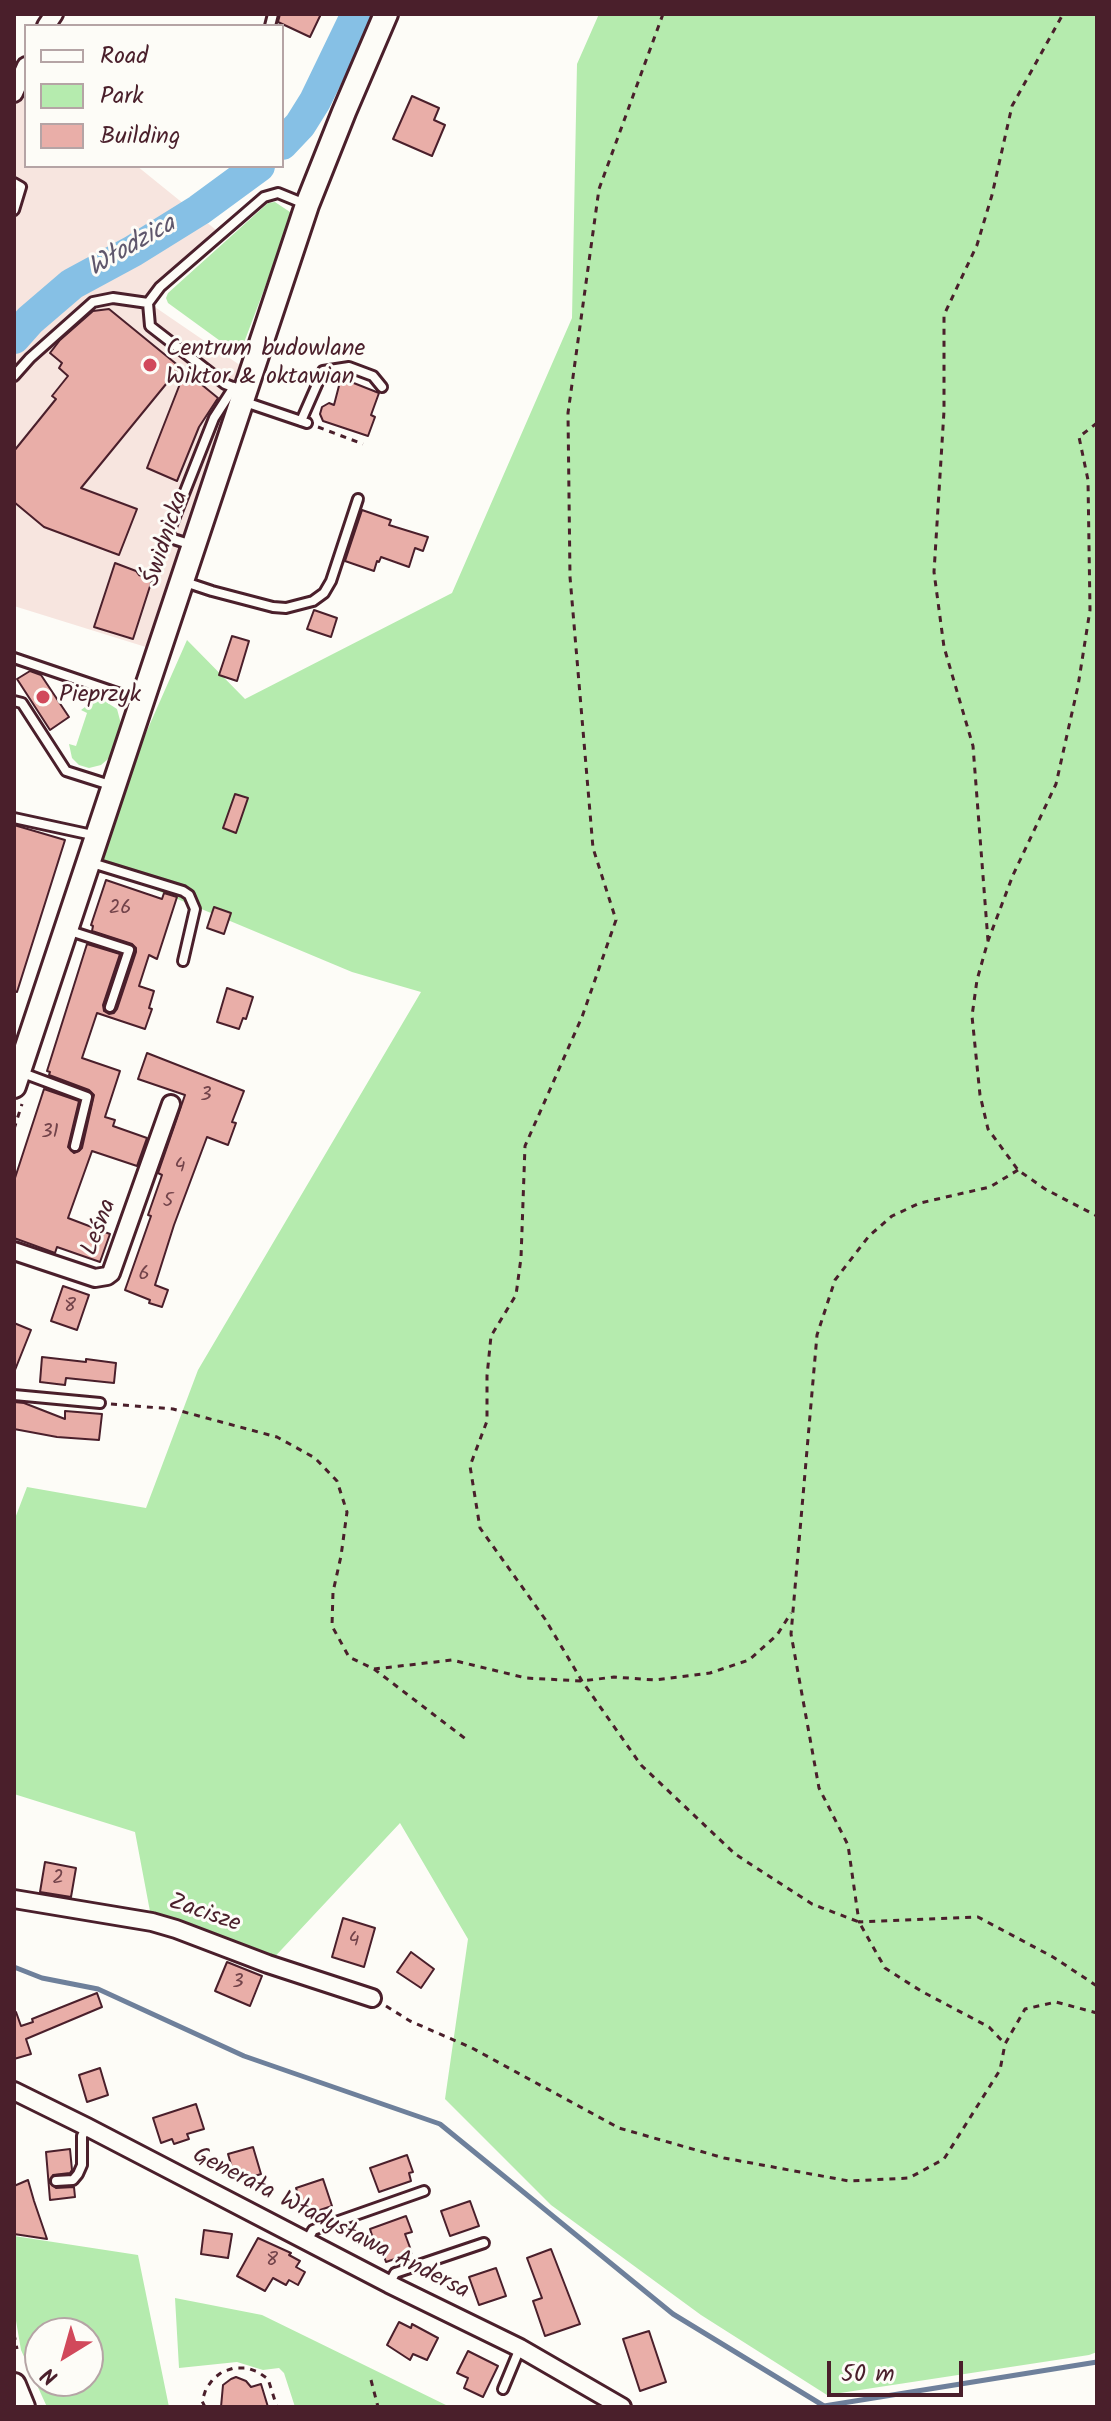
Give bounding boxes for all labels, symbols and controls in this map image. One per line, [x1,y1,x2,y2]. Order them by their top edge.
legend [24,24,284,168]
text: Road [100,37,148,76]
text: Park [100,77,144,116]
text: Building [100,117,180,156]
water label: Włodzica [84,211,182,285]
place label: Centrum budowlane Wiktor & oktawian [166,337,365,393]
marker: Centrum budowlane Wiktor & oktawian [141,356,159,374]
street label: Świdnicka [139,488,197,590]
place label: Pieprzyk [59,683,141,711]
marker: Pieprzyk [34,688,52,706]
house number: 26 [109,898,131,922]
house number: 3 [200,1085,212,1109]
house number: 31 [41,1122,59,1146]
house number: 4 [174,1156,186,1180]
house number: 5 [163,1191,173,1215]
street label: Leśna [77,1196,125,1260]
house number: 6 [138,1264,150,1288]
house number: 8 [64,1296,76,1320]
house number: 2 [52,1868,64,1892]
street label: Zacisze [164,1889,244,1941]
house number: 4 [348,1930,360,1954]
house number: 3 [232,1972,244,1996]
street label: Generała Władysława Andersa [187,2143,473,2307]
house number: 8 [266,2250,278,2274]
north arrow [24,2317,104,2397]
scale bar [831,2345,967,2395]
text: 50 m [841,2355,895,2394]
text: N [34,2357,67,2393]

